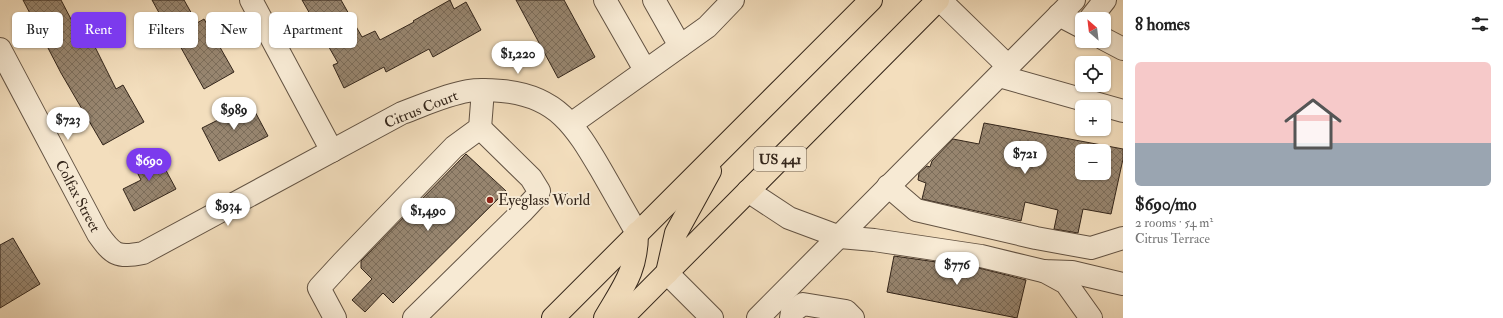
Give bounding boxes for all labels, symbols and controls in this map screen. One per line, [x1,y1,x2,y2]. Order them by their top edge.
chip: Buy [12,12,63,48]
chip: Rent [71,12,126,48]
chip: Filters [134,12,198,48]
chip: New [206,12,261,48]
chip: Apartment [269,12,357,48]
north arrow [1075,12,1111,48]
map controls [1075,12,1111,180]
icon: filters [1469,13,1491,35]
text: 8 homes [1135,14,1190,35]
pin: $1,220 [485,41,551,75]
text: $1,220 [501,46,535,62]
button: locate [1075,56,1111,92]
street label: Citrus Court [382,86,461,133]
icon: home [1277,88,1349,160]
pin: $989 [210,97,258,131]
button: + [1075,100,1111,136]
text: $989 [221,102,247,118]
pin: $723 [44,107,92,141]
text: $723 [56,112,80,128]
pin: $721 [1001,141,1049,175]
button: − [1075,144,1111,180]
text: $721 [1013,146,1037,162]
road number: US 441 [754,147,806,171]
pin: $690 [125,148,173,182]
text: $690 [135,153,163,169]
street label: Colfax Street [51,157,105,236]
place label: Eyeglass World [498,191,591,210]
pin: $934 [204,193,252,227]
text: $690/mo [1135,194,1196,215]
marker: Eyeglass World [485,195,495,205]
text: $934 [215,198,241,214]
pin: $1,490 [395,198,461,232]
text: $1,490 [410,203,446,219]
text: 2 rooms · 54 m² [1135,215,1213,231]
text: Citrus Terrace [1135,231,1210,247]
pin: $776 [933,252,981,286]
text: $776 [944,257,970,273]

